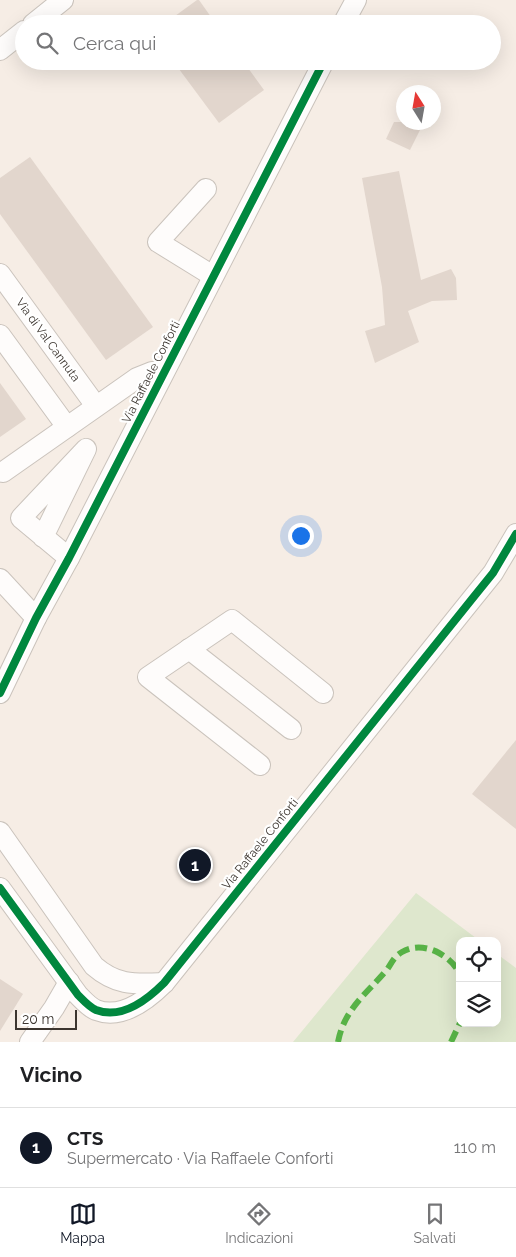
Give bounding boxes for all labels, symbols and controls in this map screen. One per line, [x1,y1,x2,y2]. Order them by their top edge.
search box [15,15,501,70]
icon: search [33,29,61,57]
text: Cerca qui [73,32,156,54]
north arrow [396,85,441,130]
street label: Via di Val Cannuta [13,296,83,384]
street label: Via Raffaele Conforti [119,319,183,425]
your location [288,523,314,549]
street label: Via Raffaele Conforti [219,796,301,892]
pin: 1 [179,846,211,884]
map controls [456,937,501,1027]
button: locate [456,937,501,982]
button: layers [456,982,501,1027]
scale bar [15,1007,78,1030]
text: 20 m [22,1011,54,1027]
text: Vicino [20,1062,82,1087]
text: CTS [67,1127,103,1149]
text: 1 [32,1138,40,1157]
text: 110 m [454,1138,496,1157]
text: Supermercato · Via Raffaele Conforti [67,1149,333,1168]
tab: Mappa [60,1200,105,1246]
tab: Indicazioni [225,1200,293,1246]
tab: Salvati [414,1200,456,1246]

